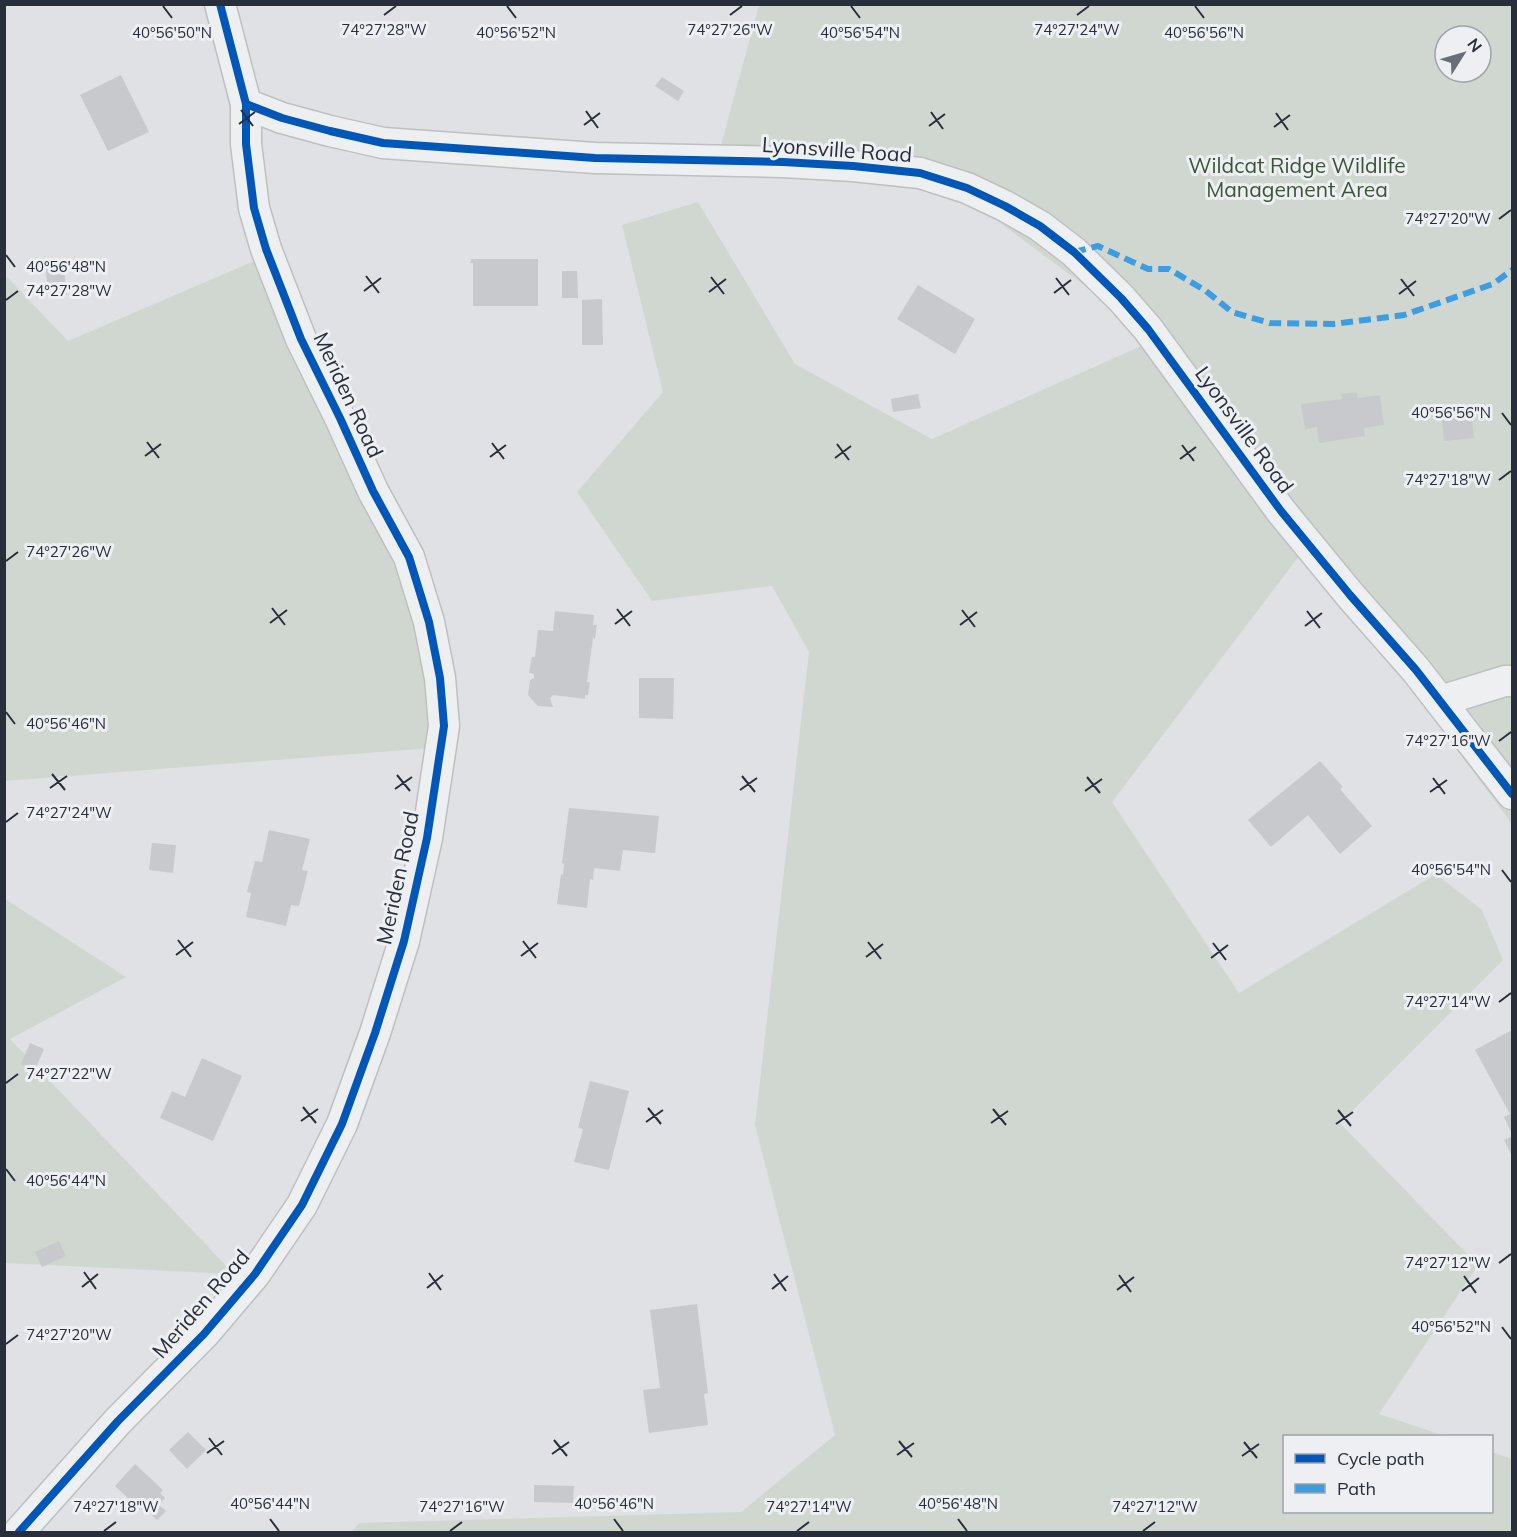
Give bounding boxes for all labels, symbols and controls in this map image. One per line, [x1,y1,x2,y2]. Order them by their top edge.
text: 74°27'28"W [341,20,427,39]
text: 74°27'26"W [687,20,773,39]
text: 74°27'24"W [1034,20,1120,39]
text: 40°56'50"N [132,23,212,42]
text: 40°56'52"N [476,23,556,42]
text: 40°56'54"N [820,23,900,42]
text: 40°56'56"N [1164,23,1244,42]
north arrow [1433,24,1493,84]
text: N [1463,34,1487,56]
street label: Lyonsville Road [761,131,913,167]
park label: Wildcat Ridge Wildlife Management Area [1188,152,1406,202]
text: 74°27'20"W [1405,209,1491,228]
text: 40°56'48"N [26,257,106,276]
text: 74°27'28"W [26,281,112,300]
street label: Meriden Road [309,328,389,461]
street label: Lyonsville Road [1190,361,1300,498]
text: 40°56'56"N [1411,403,1491,422]
text: 74°27'18"W [1405,470,1491,489]
text: 74°27'26"W [26,542,112,561]
text: 40°56'46"N [26,714,106,733]
text: 74°27'16"W [1405,731,1491,750]
text: 74°27'24"W [26,803,112,822]
street label: Meriden Road [370,809,424,947]
text: 40°56'54"N [1411,860,1491,879]
text: 74°27'14"W [1405,992,1491,1011]
text: 74°27'22"W [26,1064,112,1083]
text: 40°56'44"N [26,1171,106,1190]
street label: Meriden Road [146,1244,254,1363]
text: 74°27'12"W [1405,1253,1491,1272]
text: 40°56'52"N [1411,1317,1491,1336]
text: 74°27'20"W [26,1325,112,1344]
legend [1283,1435,1493,1513]
text: Cycle path [1337,1447,1424,1470]
text: Path [1337,1477,1376,1500]
text: 40°56'44"N [230,1494,310,1513]
text: 40°56'46"N [574,1494,654,1513]
text: 40°56'48"N [918,1494,998,1513]
text: 74°27'18"W [73,1497,159,1516]
text: 74°27'16"W [419,1497,505,1516]
text: 74°27'14"W [766,1497,852,1516]
text: 74°27'12"W [1112,1497,1198,1516]

